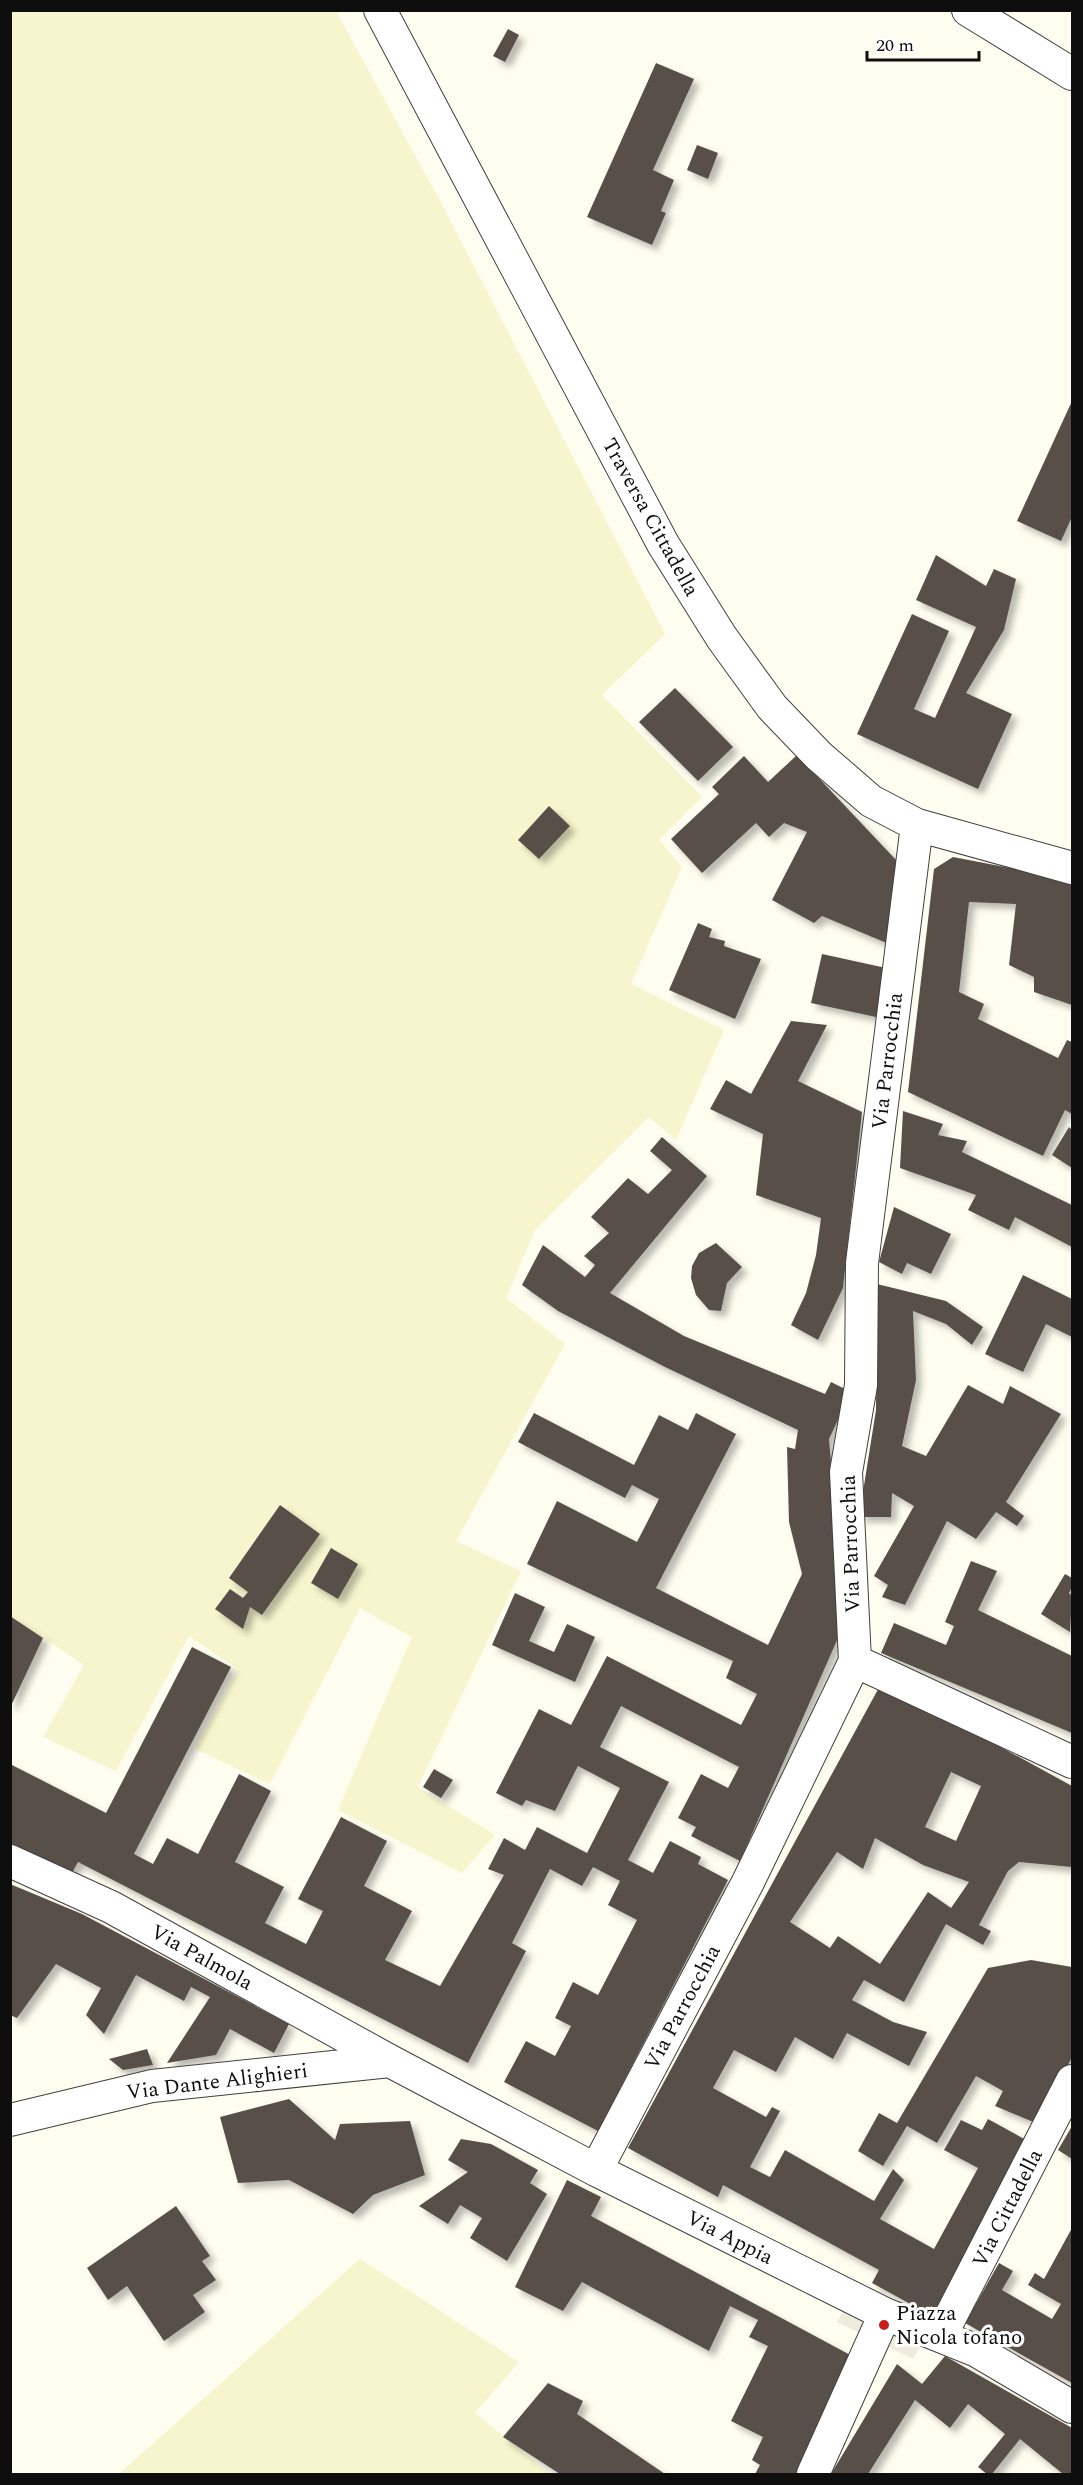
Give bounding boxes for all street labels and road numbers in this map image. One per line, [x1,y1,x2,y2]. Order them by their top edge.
street label: Traversa Cittadella [593,432,707,603]
street label: Via Parrocchia [864,990,912,1132]
street label: Via Parrocchia [833,1474,869,1614]
street label: Via Palmola [144,1917,259,2000]
street label: Via Parrocchia [636,1938,730,2076]
street label: Via Dante Alighieri [125,2055,310,2109]
street label: Via Cittadella [964,2143,1052,2273]
street label: Via Appia [680,2202,779,2274]

